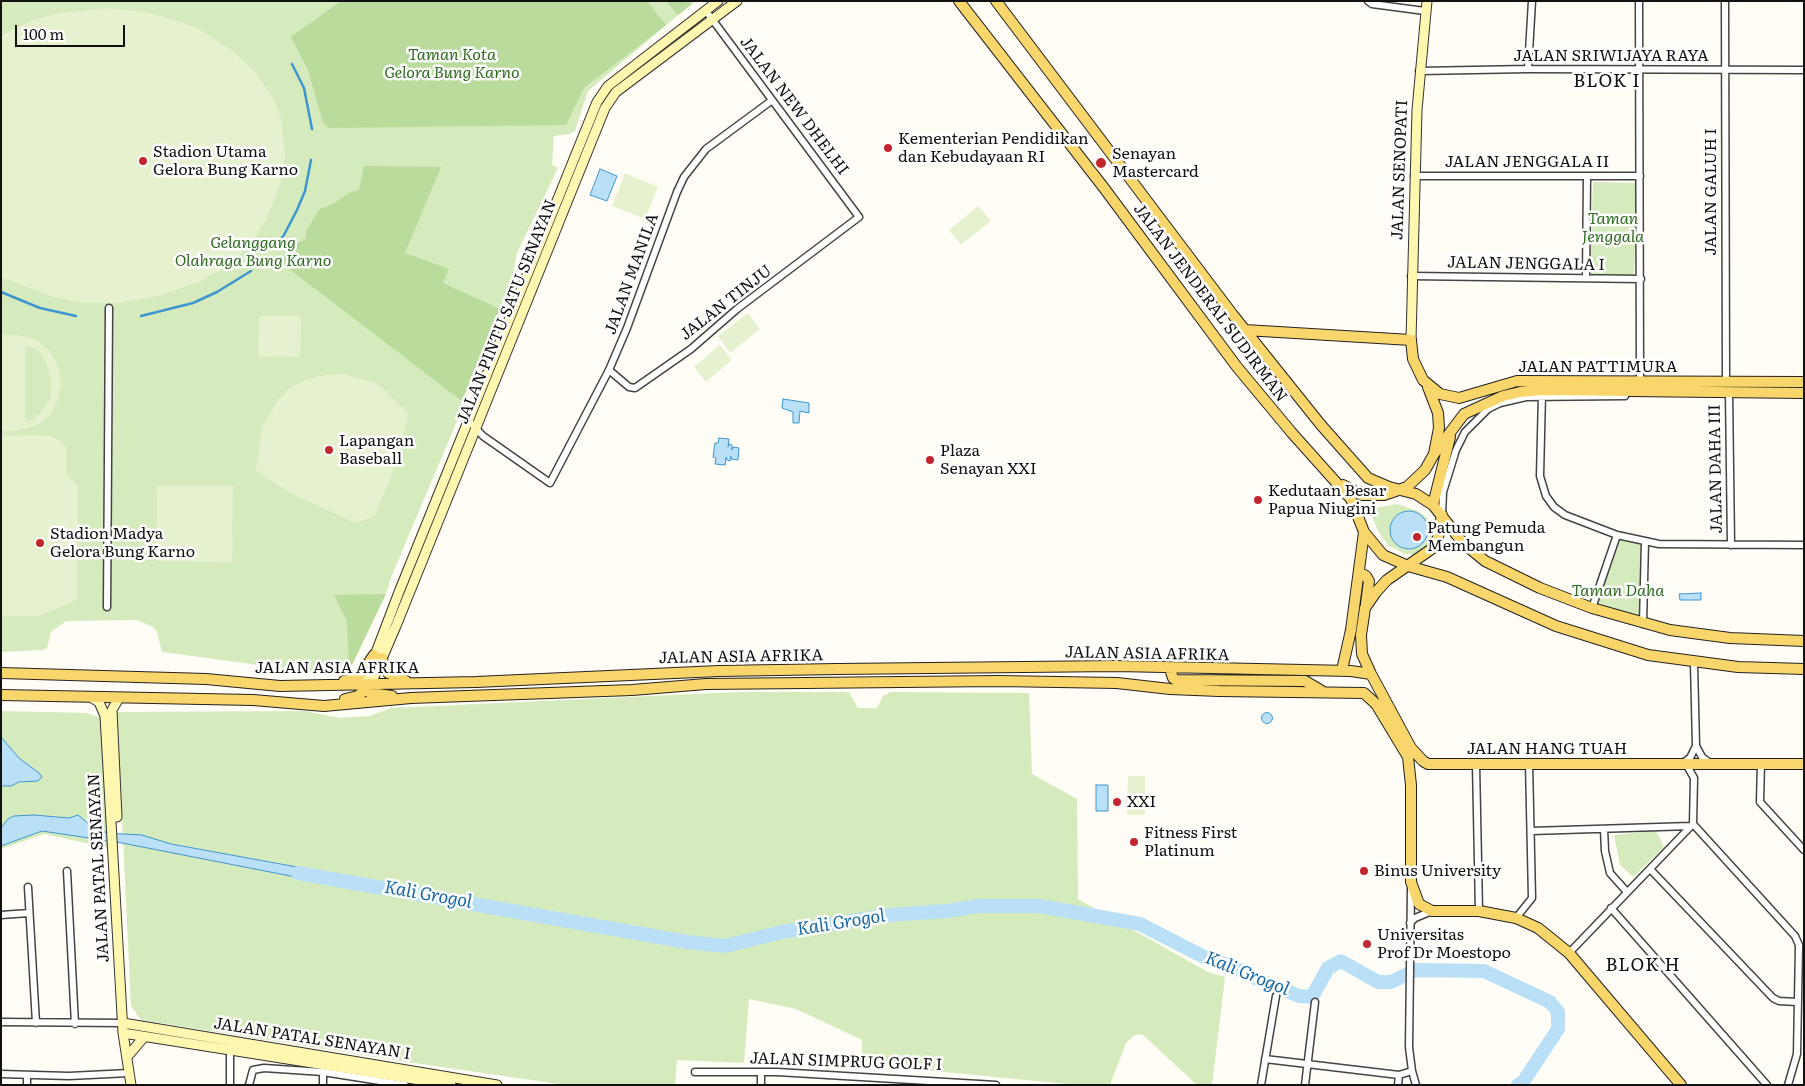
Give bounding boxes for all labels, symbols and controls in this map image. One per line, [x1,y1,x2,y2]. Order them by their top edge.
scale bar [18,15,128,47]
text: 100 m [23,22,64,45]
street label: JALAN NEW DHELHI [736,33,852,179]
park label: Taman Kota Gelora Bung Karno [384,45,520,83]
street label: JALAN SRIWIJAYA RAYA [1513,46,1709,66]
district label: BLOK I [1573,71,1641,93]
street label: JALAN SENOPATI [1388,100,1412,240]
street label: JALAN GALUH I [1701,128,1721,256]
place label: Kementerian Pendidikan dan Kebudayaan RI [898,129,1089,167]
place label: Stadion Utama Gelora Bung Karno [153,142,298,180]
marker: Kementerian Pendidikan dan Kebudayaan RI [882,142,894,154]
place label: Senayan Mastercard [1112,144,1199,182]
street label: JALAN JENGGALA II [1445,152,1609,172]
marker: Stadion Utama Gelora Bung Karno [137,155,149,167]
marker: Senayan Mastercard [1094,156,1108,170]
street label: JALAN PINTU SATU SENAYAN [453,197,561,427]
street label: JALAN JENDERAL SUDIRMAN [1129,200,1291,406]
park label: Taman Jenggala [1582,209,1644,247]
street label: JALAN MANILA [601,211,663,337]
park label: Gelanggang Olahraga Bung Karno [175,233,331,271]
street label: JALAN JENGGALA I [1447,253,1605,275]
street label: JALAN TINJU [676,261,776,345]
street label: JALAN PATTIMURA [1518,357,1678,377]
street label: JALAN DAHA III [1705,404,1727,534]
place label: Lapangan Baseball [339,431,414,469]
place label: Plaza Senayan XXI [940,441,1036,479]
marker: Lapangan Baseball [323,444,335,456]
marker: Plaza Senayan XXI [924,454,936,466]
place label: Kedutaan Besar Papua Niugini [1268,481,1386,519]
marker: Kedutaan Besar Papua Niugini [1252,494,1264,506]
place label: Patung Pemuda Membangun [1427,518,1545,556]
place label: Stadion Madya Gelora Bung Karno [50,524,195,562]
marker: Patung Pemuda Membangun [1411,531,1423,543]
marker: Stadion Madya Gelora Bung Karno [34,537,46,549]
park label: Taman Daha [1572,581,1664,601]
street label: JALAN ASIA AFRIKA [1065,643,1229,665]
street label: JALAN ASIA AFRIKA [659,646,823,668]
street label: JALAN ASIA AFRIKA [255,658,419,678]
street label: JALAN HANG TUAH [1467,739,1627,759]
street label: JALAN PATAL SENAYAN [84,773,114,963]
place label: XXI [1127,792,1156,812]
marker: XXI [1111,796,1123,808]
place label: Fitness First Platinum [1144,823,1237,861]
marker: Fitness First Platinum [1128,836,1140,848]
place label: Binus University [1374,861,1501,881]
marker: Binus University [1358,865,1370,877]
water label: Kali Grogol [382,877,474,913]
water label: Kali Grogol [795,905,887,941]
place label: Universitas Prof Dr Moestopo [1377,925,1511,963]
marker: Universitas Prof Dr Moestopo [1361,938,1373,950]
water label: Kali Grogol [1202,947,1292,1001]
district label: BLOK H [1605,955,1681,977]
street label: JALAN PATAL SENAYAN I [212,1014,412,1064]
street label: JALAN SIMPRUG GOLF I [749,1049,943,1075]

